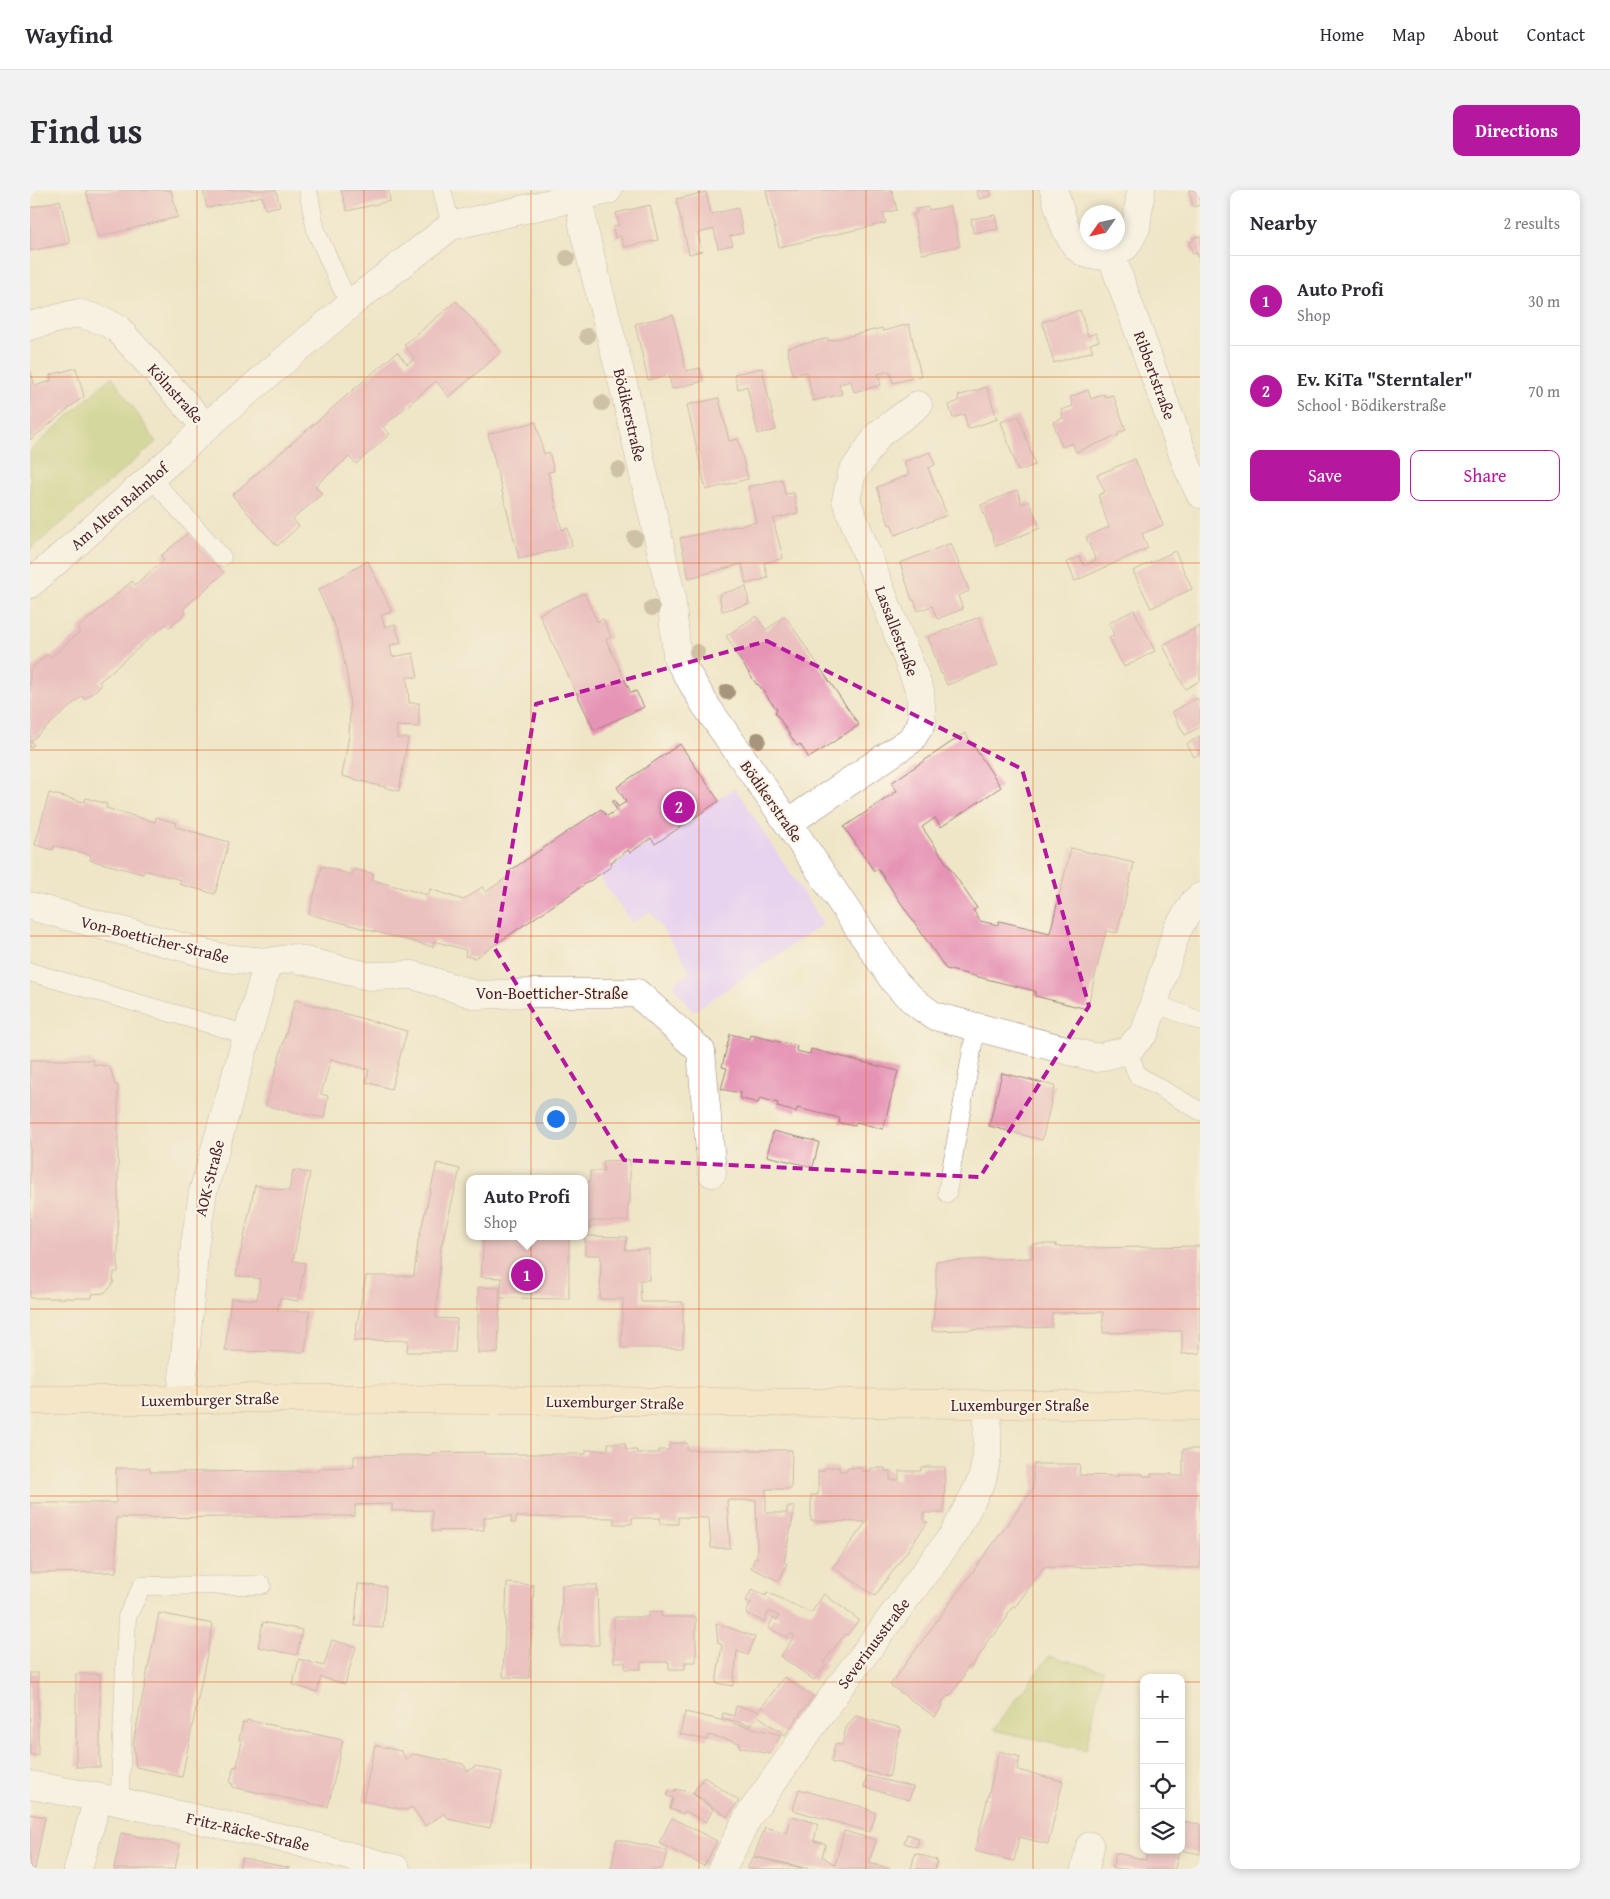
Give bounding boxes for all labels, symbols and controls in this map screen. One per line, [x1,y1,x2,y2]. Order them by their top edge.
text: Wayfind [25,17,113,52]
text: Home [1320,21,1364,48]
text: Map [1392,21,1425,48]
text: About [1453,21,1499,48]
text: Contact [1527,21,1585,48]
text: Find us [30,105,143,156]
button: Directions [1453,105,1580,156]
north arrow [1080,205,1125,250]
text: Nearby [1250,207,1317,238]
text: 2 results [1503,211,1560,235]
text: Auto Profi [1297,275,1384,303]
text: 1 [1262,289,1270,313]
text: 30 m [1528,289,1560,313]
text: Shop [1297,303,1331,327]
street label: Ribbertstraße [1128,327,1182,423]
street label: Kölnstraße [142,357,210,429]
text: Ev. KiTa "Sterntaler" [1297,365,1473,393]
street label: Bödikerstraße [608,366,652,464]
text: 2 [1262,379,1270,403]
text: 70 m [1528,379,1560,403]
text: School · Bödikerstraße [1297,393,1446,417]
button: Save [1250,450,1400,501]
button: Share [1410,450,1560,501]
street label: Am Alten Bahnhof [65,455,175,555]
street label: Lassallestraße [869,582,925,680]
street label: Bödikerstraße [735,755,809,847]
pin: 2 [663,788,695,826]
street label: Von-Boetticher-Straße [78,909,232,969]
street label: Von-Boetticher-Straße [476,981,628,1005]
your location [543,1106,569,1132]
street label: AOK-Straße [188,1137,230,1219]
popup [466,1175,588,1240]
text: Auto Profi [484,1182,570,1210]
text: Shop [484,1210,517,1234]
pin: 1 [511,1256,543,1294]
street label: Luxemburger Straße [141,1386,279,1412]
street label: Luxemburger Straße [546,1389,684,1415]
street label: Luxemburger Straße [951,1393,1089,1417]
street label: Severinusstraße [831,1592,915,1694]
map controls [1140,1674,1185,1854]
button: + [1140,1674,1185,1719]
button: − [1140,1719,1185,1764]
button: locate [1140,1764,1185,1809]
street label: Fritz-Räcke-Straße [184,1805,312,1857]
button: layers [1140,1809,1185,1854]

